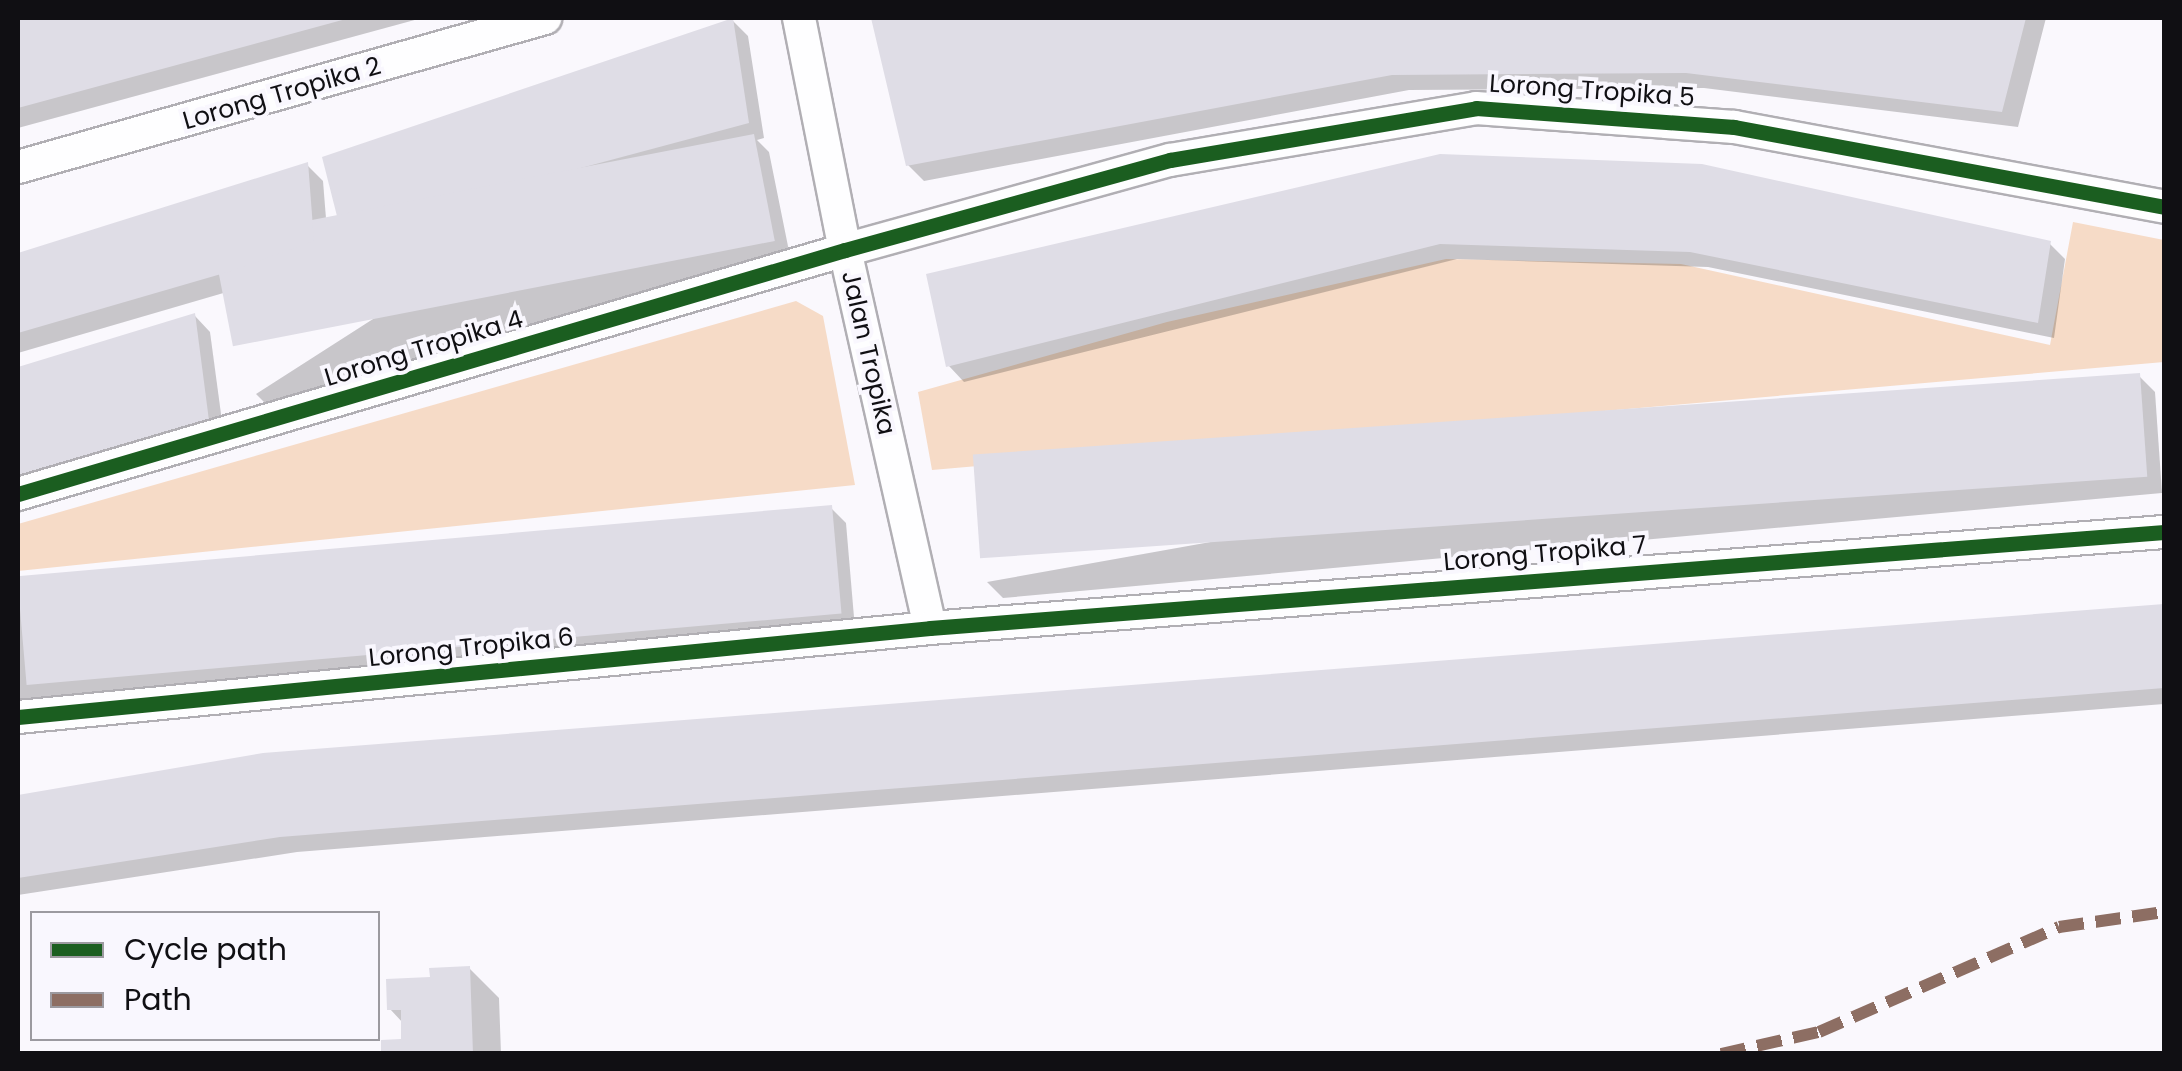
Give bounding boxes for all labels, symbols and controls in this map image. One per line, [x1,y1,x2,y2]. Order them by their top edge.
street label: Lorong Tropika 2 [180,51,384,137]
street label: Lorong Tropika 5 [1488,69,1696,113]
street label: Jalan Tropika [835,268,901,438]
street label: Lorong Tropika 4 [321,305,527,393]
street label: Lorong Tropika 7 [1442,530,1648,578]
street label: Lorong Tropika 6 [367,622,575,674]
legend [30,911,380,1041]
text: Cycle path [124,928,287,971]
text: Path [124,978,192,1021]

